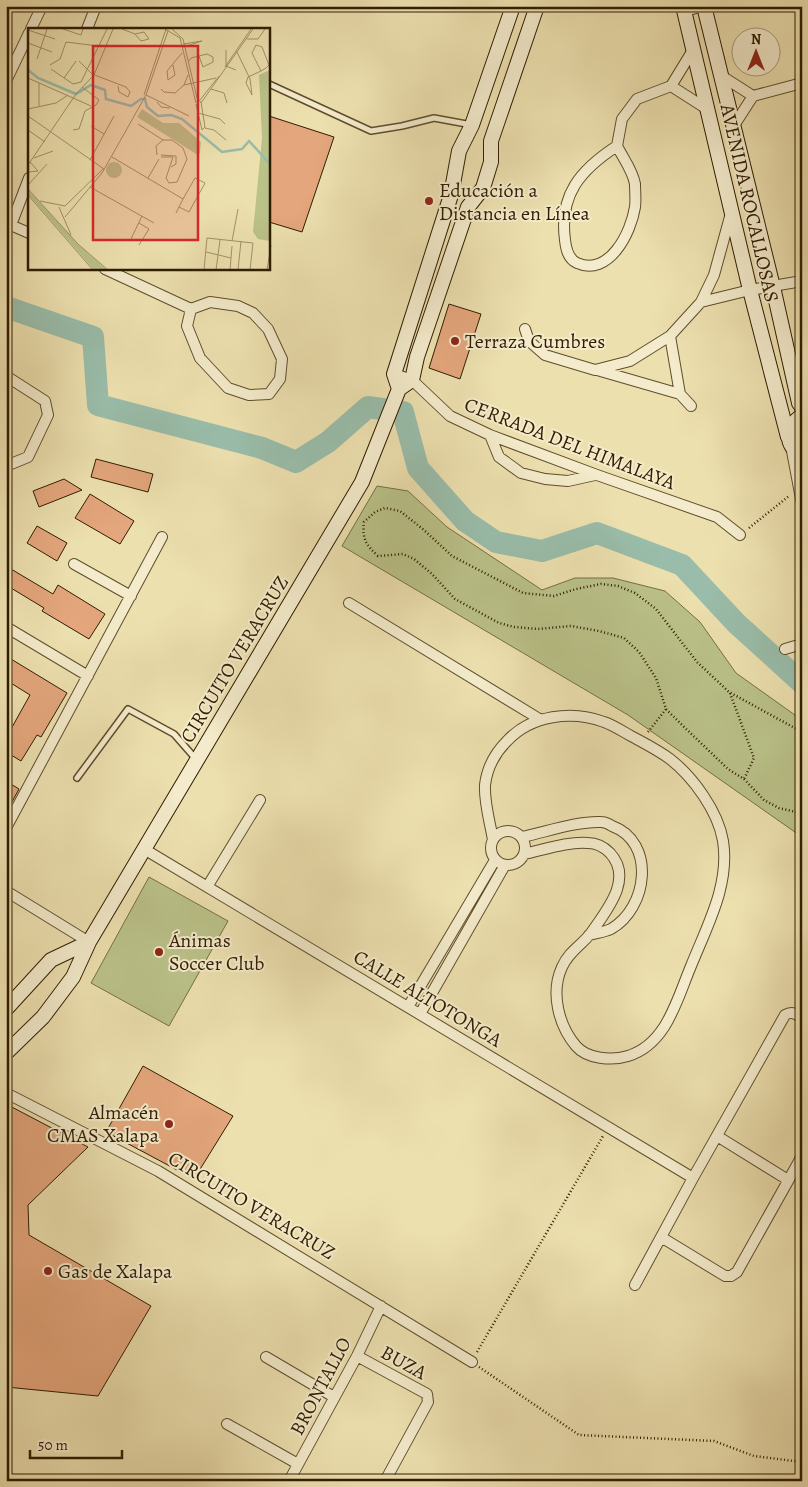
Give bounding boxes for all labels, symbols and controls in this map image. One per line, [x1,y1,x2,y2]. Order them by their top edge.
inset map [28,28,270,270]
north arrow [730,28,780,78]
text: N [751,30,761,49]
street label: AVENIDA ROCALLOSAS [713,100,785,305]
place label: Educación a Distancia en Línea [439,177,591,227]
marker: Educación a Distancia en Línea [423,195,435,207]
place label: Terraza Cumbres [465,328,605,355]
marker: Terraza Cumbres [449,335,461,347]
street label: CERRADA DEL HIMALAYA [460,391,680,496]
street label: CIRCUITO VERACRUZ [174,571,295,748]
place label: Ánimas Soccer Club [168,927,264,977]
street label: CALLE ALTOTONGA [348,943,507,1054]
marker: Ánimas Soccer Club [153,946,165,958]
place label: Almacén CMAS Xalapa [47,1099,160,1149]
marker: Almacén CMAS Xalapa [163,1118,175,1130]
street label: CIRCUITO VERACRUZ [163,1145,340,1266]
place label: Gas de Xalapa [58,1258,173,1285]
marker: Gas de Xalapa [42,1265,54,1277]
street label: BRONTALLO [283,1332,358,1440]
street label: BUZA [376,1339,432,1386]
scale bar [30,1427,122,1459]
text: 50 m [38,1435,68,1455]

